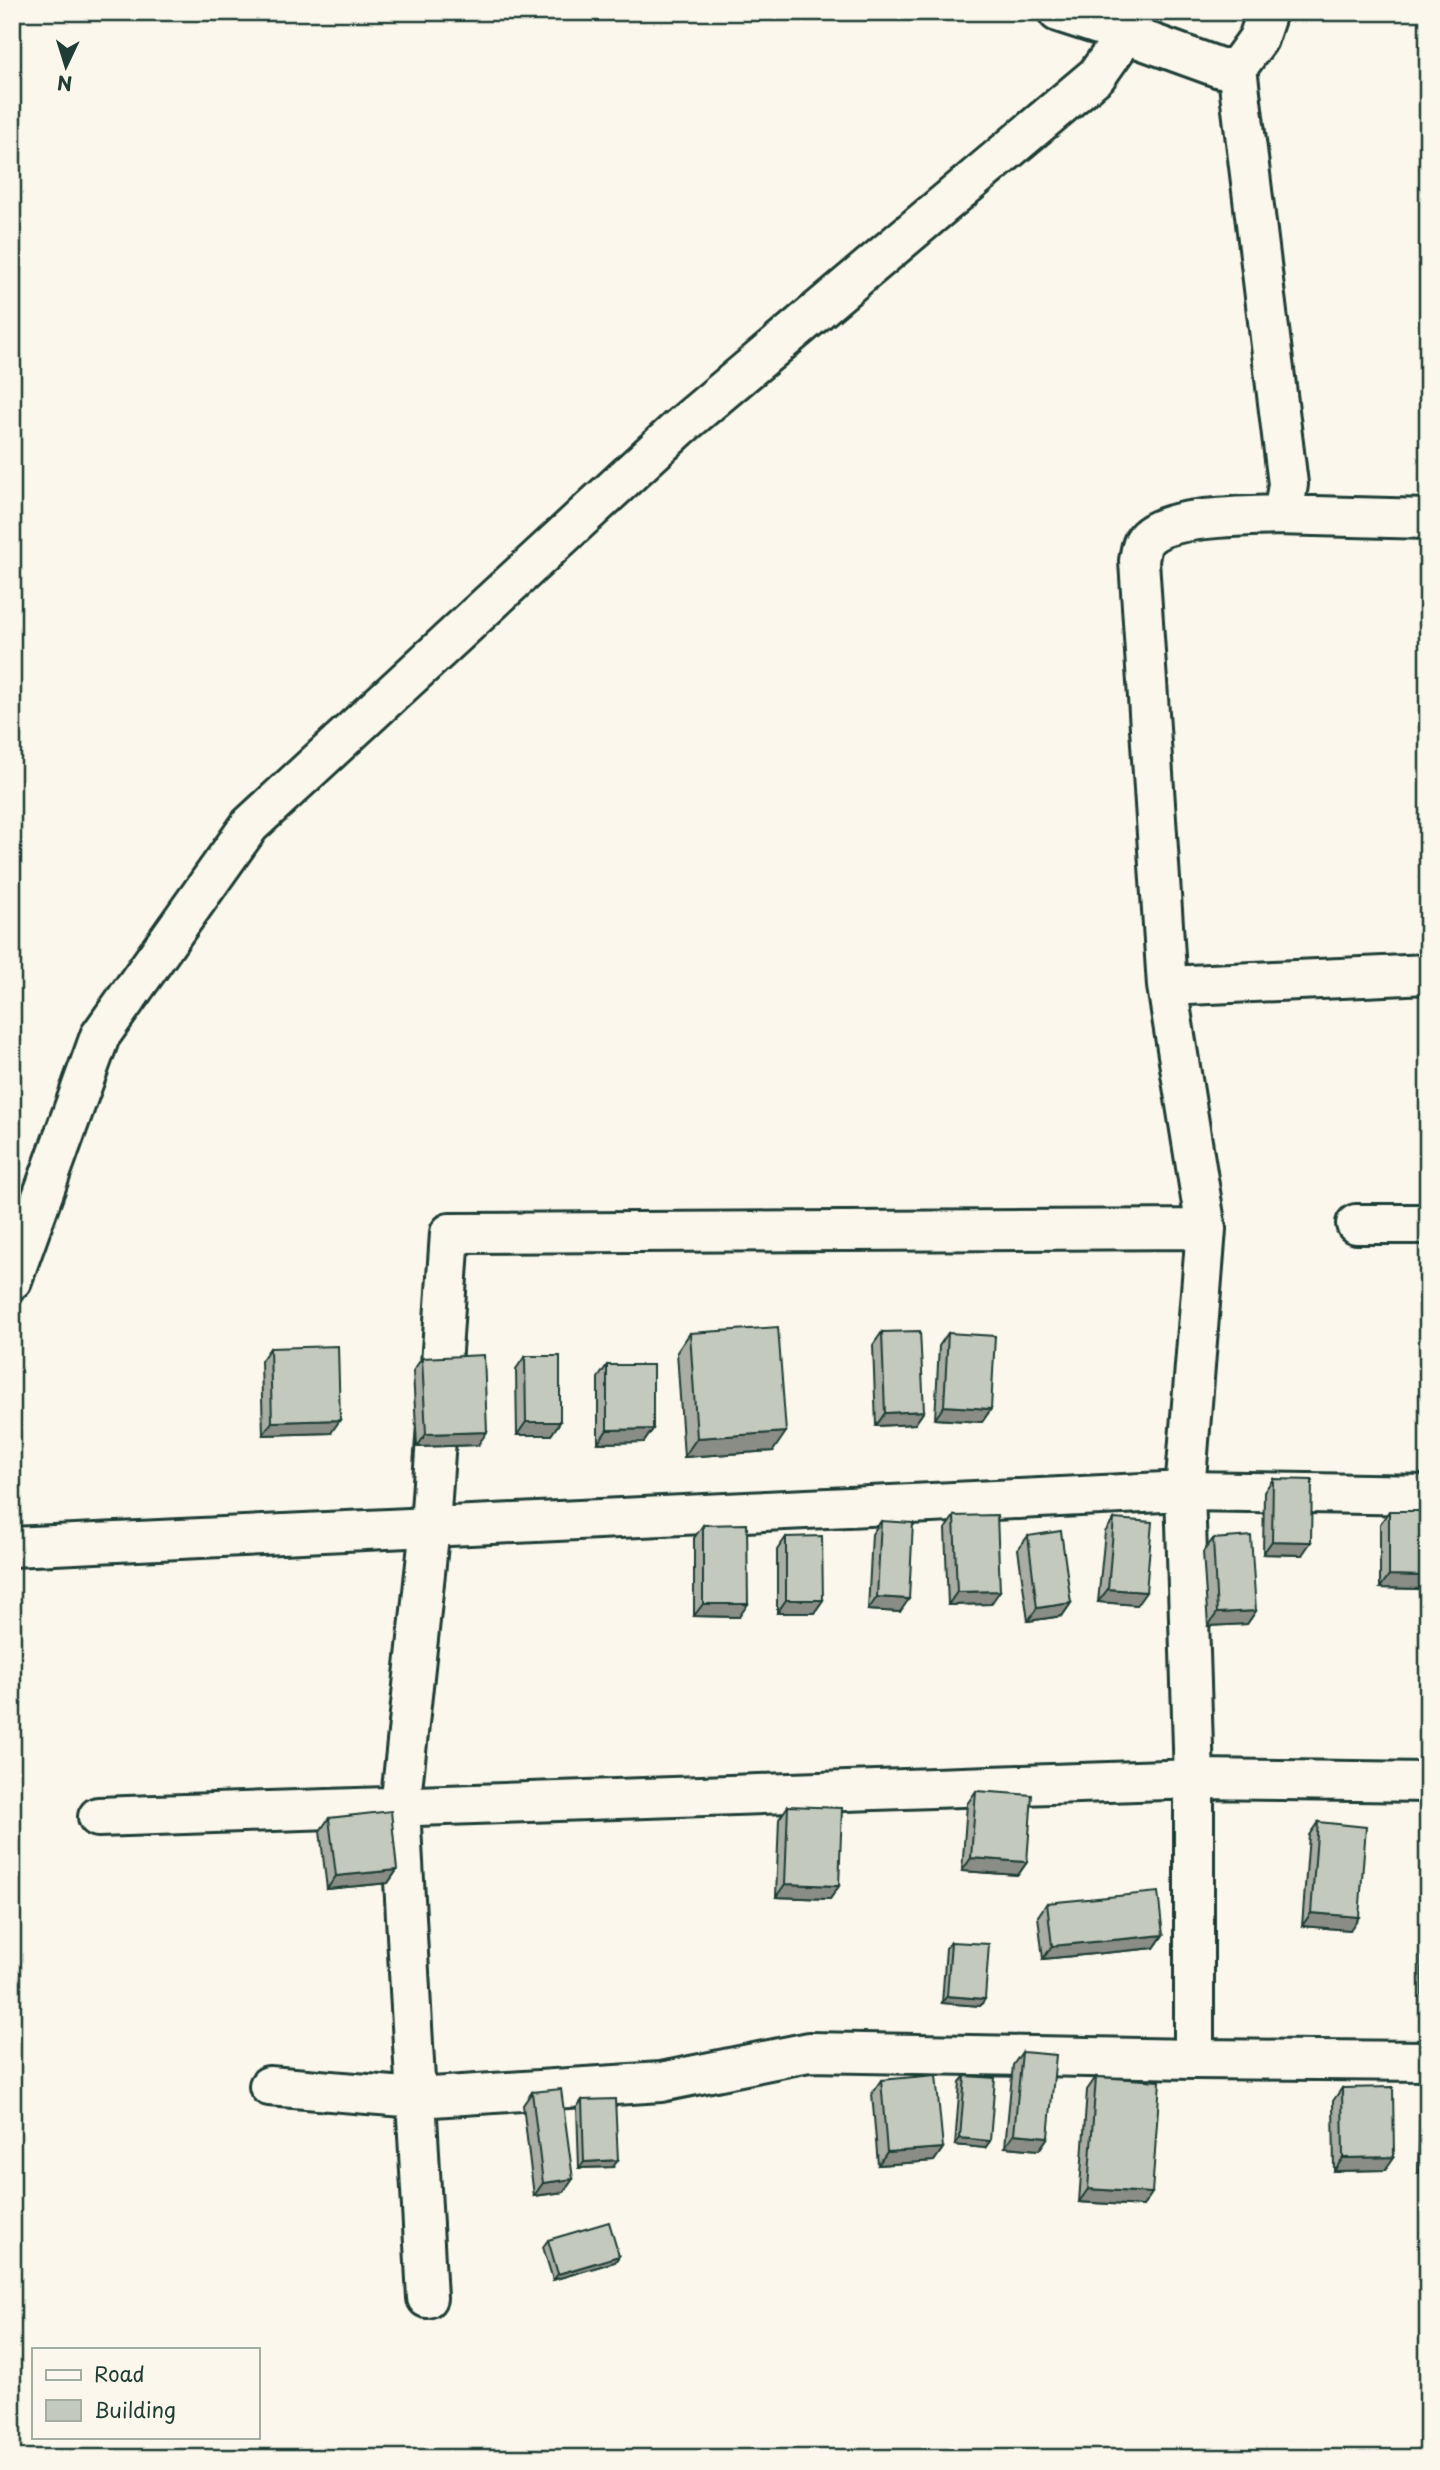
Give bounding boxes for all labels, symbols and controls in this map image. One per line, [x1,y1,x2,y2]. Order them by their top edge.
north arrow [32,32,102,102]
text: N [56,69,73,98]
legend [32,2348,259,2438]
text: Road [94,2357,145,2389]
text: Building [94,2393,176,2425]

